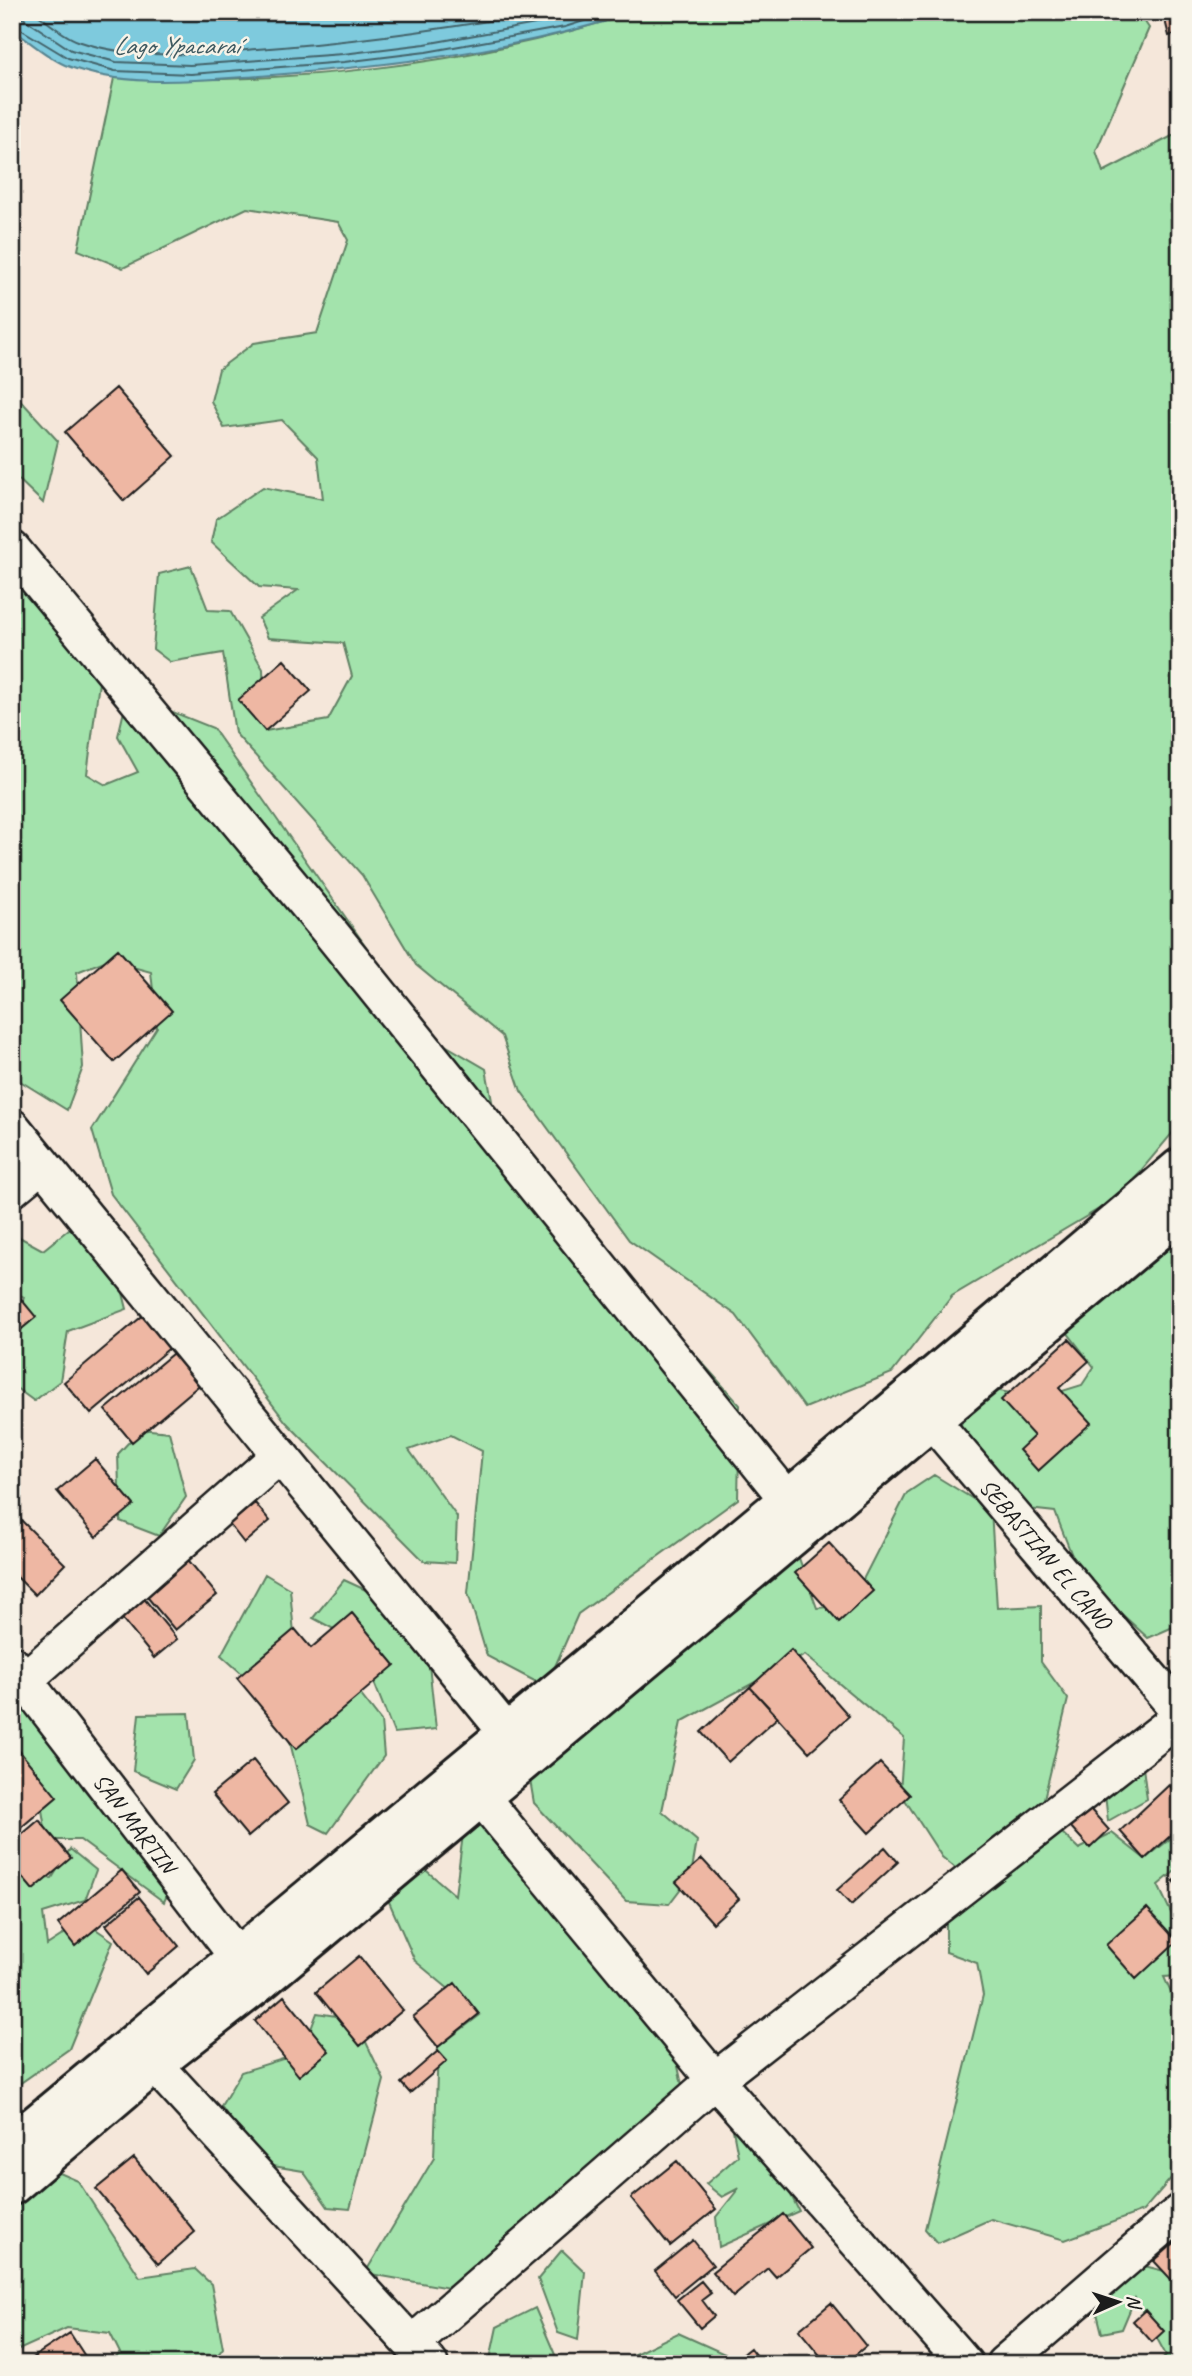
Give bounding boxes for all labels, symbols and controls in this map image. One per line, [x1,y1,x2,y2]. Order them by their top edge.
water label: Lago Ypacaraí [113,29,248,62]
street label: SEBASTIAN EL CANO [973,1472,1120,1638]
street label: SAN MARTIN [86,1767,185,1882]
north arrow [1084,2268,1154,2338]
text: N [1122,2295,1146,2311]

